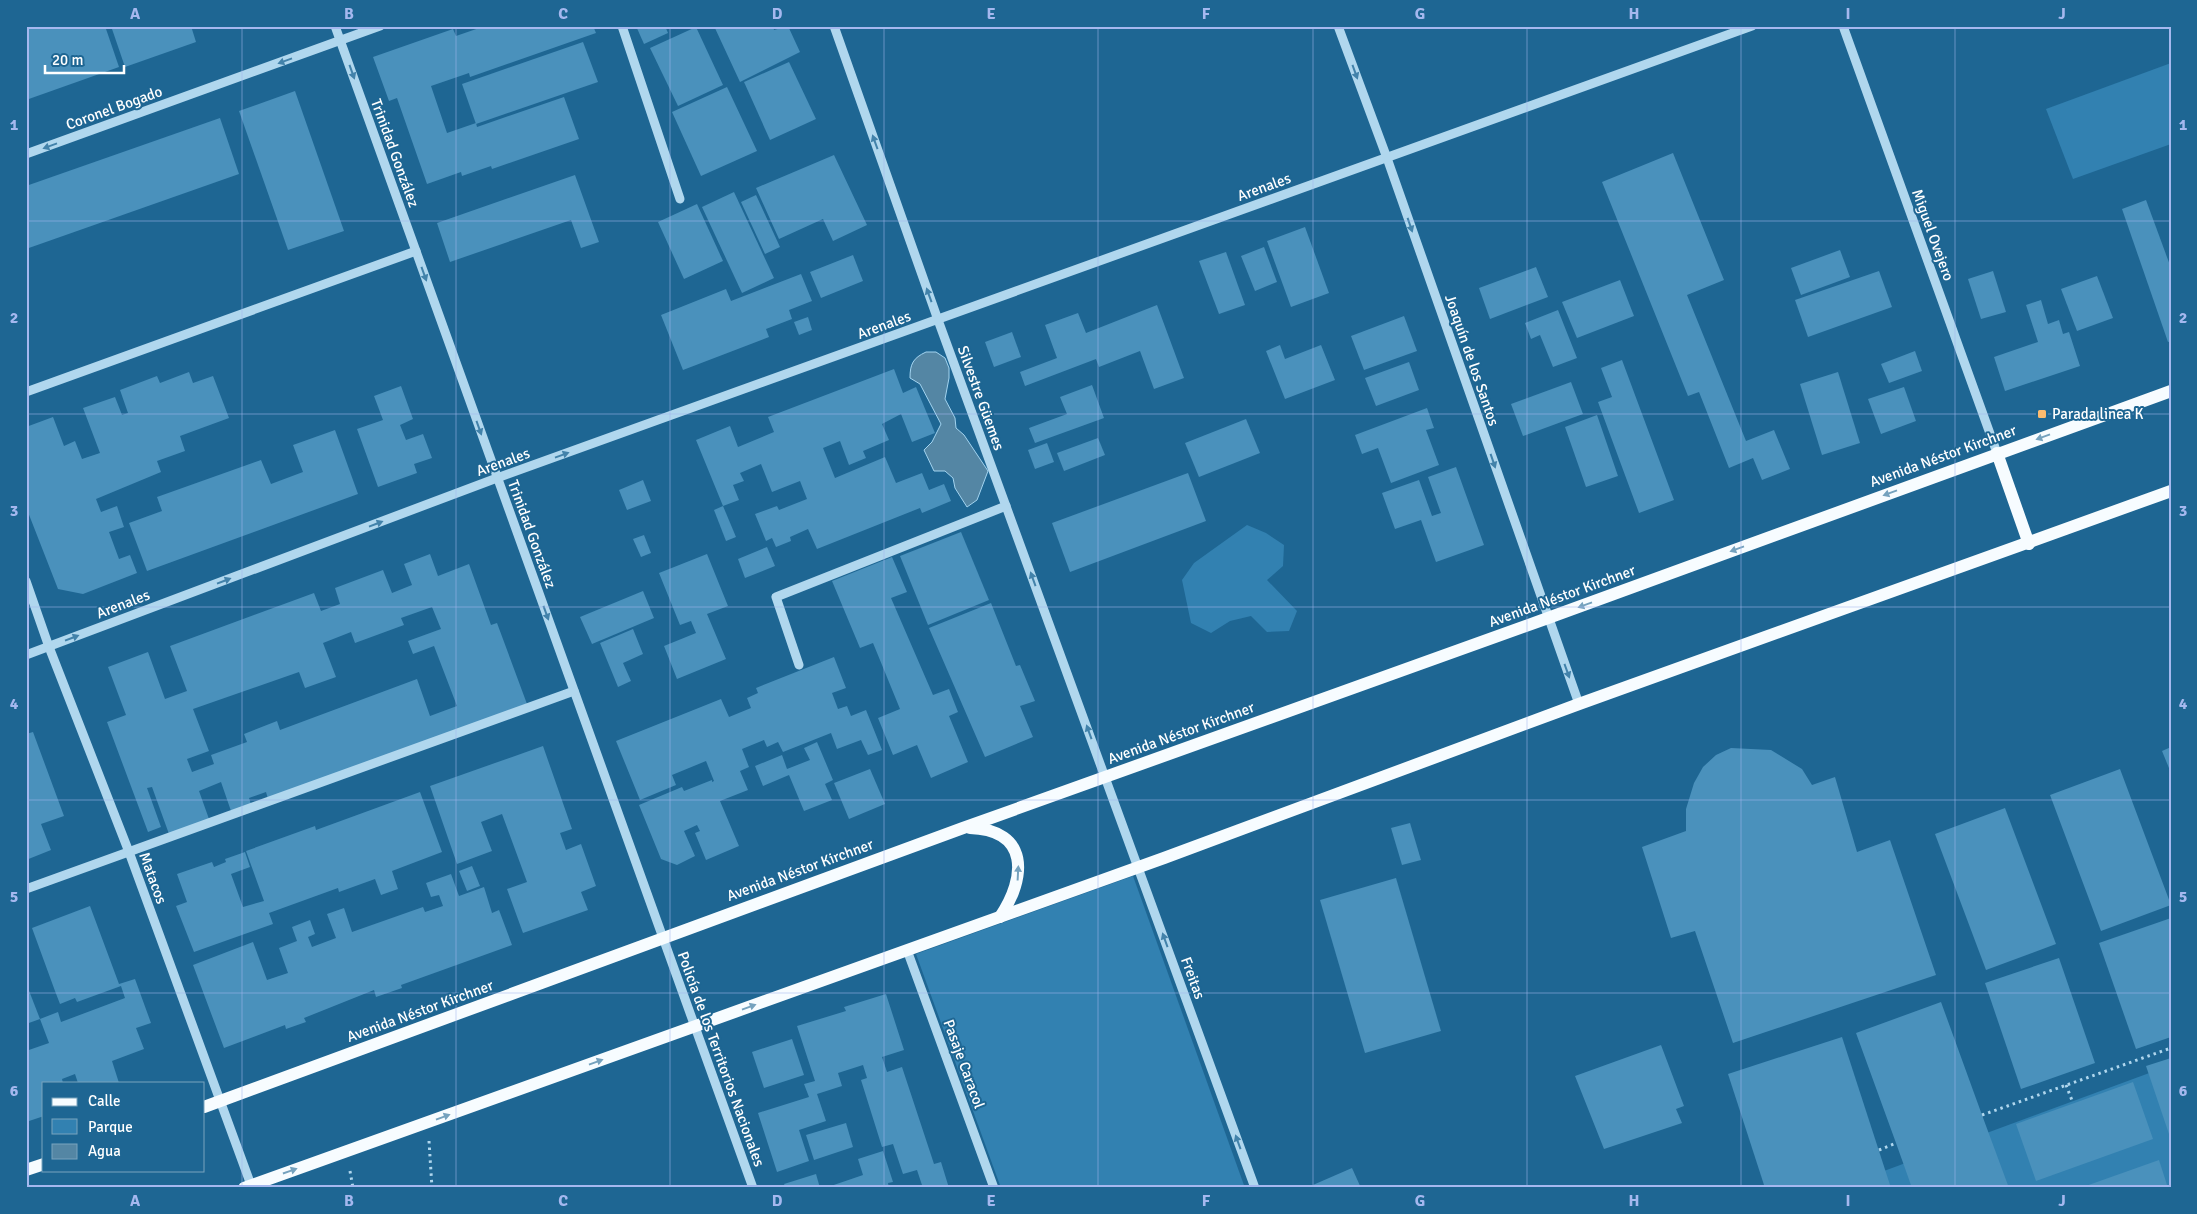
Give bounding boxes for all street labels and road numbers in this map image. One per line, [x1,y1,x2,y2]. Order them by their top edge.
street label: Coronel Bogado [63,82,165,134]
street label: Trinidad González [367,96,423,210]
street label: Arenales [1235,169,1294,205]
street label: Miguel Ovejero [1908,187,1958,283]
street label: Joaquín de los Santos [1441,292,1503,429]
street label: Arenales [855,307,914,343]
street label: Silvestre Güemes [954,343,1008,453]
street label: Avenida Néstor Kirchner [1867,421,2019,491]
street label: Arenales [474,444,533,480]
street label: Trinidad González [504,477,560,591]
street label: Avenida Néstor Kirchner [1486,561,1638,631]
street label: Arenales [94,585,153,622]
street label: Avenida Néstor Kirchner [1105,698,1257,768]
street label: Avenida Néstor Kirchner [724,835,876,905]
street label: Matacos [135,850,171,907]
street label: Policía de los Territorios Nacionales [674,949,768,1169]
street label: Freitas [1177,954,1209,1002]
street label: Avenida Néstor Kirchner [344,976,496,1046]
street label: Pasaje Caracol [940,1017,988,1111]

